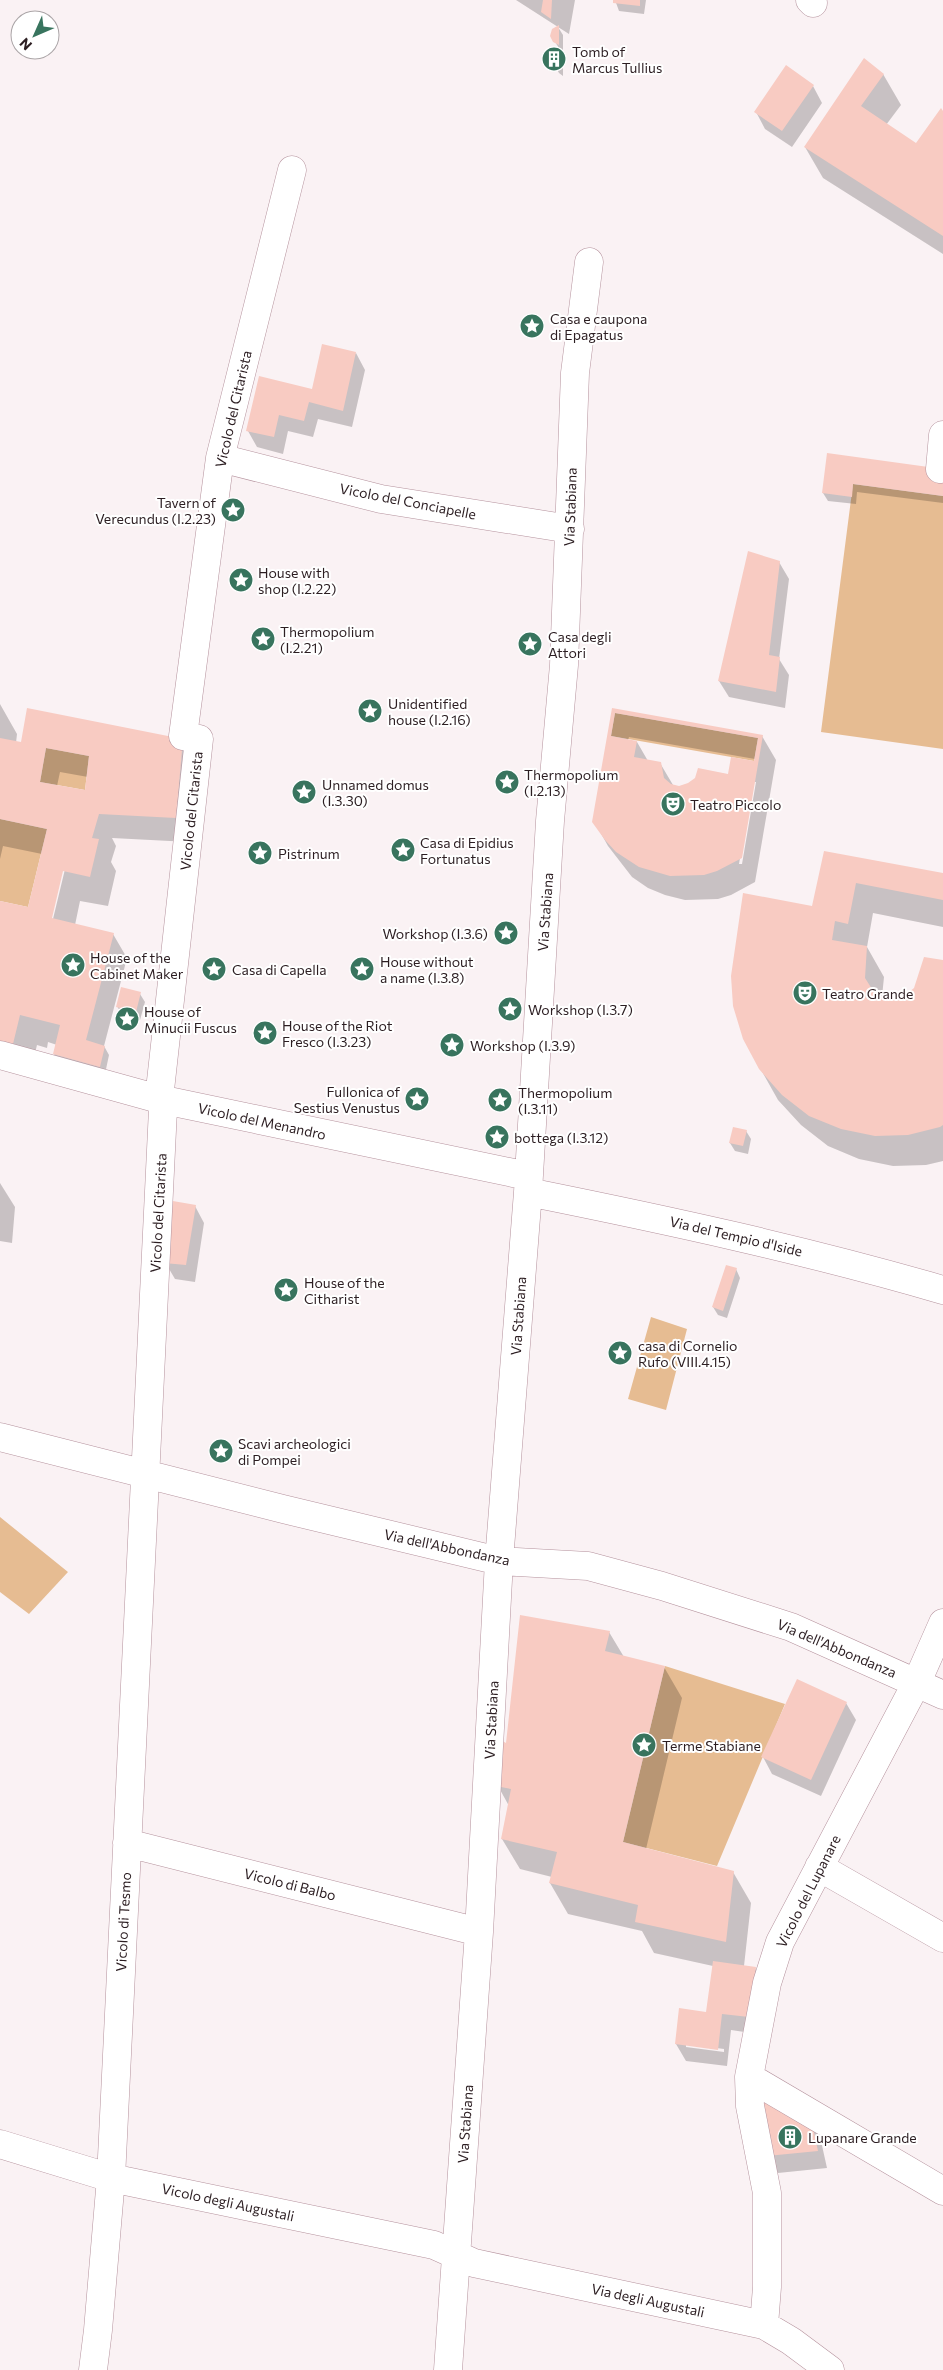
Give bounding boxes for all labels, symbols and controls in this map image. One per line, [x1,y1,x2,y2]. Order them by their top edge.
north arrow [10,10,60,60]
text: N [16,35,35,54]
place label: Tomb of Marcus Tullius [572,43,662,76]
building icon: Tomb of Marcus Tullius [541,46,567,72]
place label: Casa e caupona di Epagatus [550,310,647,343]
place icon: Casa e caupona di Epagatus [519,313,545,339]
street label: Vicolo del Citarista [211,349,255,469]
street label: Via Stabiana [560,467,580,547]
street label: Vicolo del Conciapelle [338,479,478,523]
place label: Tavern of Verecundus (I.2.23) [95,494,216,527]
place icon: Tavern of Verecundus (I.2.23) [220,497,246,523]
place label: House with shop (I.2.22) [258,564,336,597]
place icon: House with shop (I.2.22) [228,567,254,593]
place label: Thermopolium (I.2.21) [280,623,374,656]
place icon: Thermopolium (I.2.21) [250,626,276,652]
place label: Casa degli Attori [548,628,612,661]
place icon: Casa degli Attori [517,631,543,657]
place label: Unidentified house (I.2.16) [388,695,471,728]
place icon: Unidentified house (I.2.16) [357,698,383,724]
street label: Vicolo del Citarista [176,751,206,871]
place label: Thermopolium (I.2.13) [524,766,618,799]
place icon: Thermopolium (I.2.13) [494,769,520,795]
place label: Unnamed domus (I.3.30) [322,776,429,809]
place icon: Unnamed domus (I.3.30) [291,779,317,805]
theatre icon: Teatro Piccolo [660,791,686,817]
place label: Teatro Piccolo [690,796,781,813]
place label: Casa di Epidius Fortunatus [420,834,514,867]
place icon: Casa di Epidius Fortunatus [390,837,416,863]
place icon: Pistrinum [247,840,273,866]
place label: Pistrinum [278,845,340,862]
street label: Via Stabiana [534,872,556,952]
place icon: Workshop (I.3.6) [493,920,519,946]
place label: Workshop (I.3.6) [383,925,488,942]
place label: House of the Cabinet Maker [90,949,184,982]
place icon: House of the Cabinet Maker [60,952,86,978]
place label: House without a name (I.3.8) [380,953,474,986]
place icon: Casa di Capella [201,956,227,982]
place icon: House without a name (I.3.8) [349,956,375,982]
place label: Casa di Capella [232,961,327,978]
theatre icon: Teatro Grande [792,980,818,1006]
place label: Teatro Grande [822,985,913,1002]
place icon: Workshop (I.3.7) [497,996,523,1022]
place label: Workshop (I.3.7) [528,1001,633,1018]
place label: House of Minucii Fuscus [144,1003,237,1036]
place icon: House of Minucii Fuscus [114,1006,140,1032]
place label: House of the Riot Fresco (I.3.23) [282,1017,393,1050]
place icon: House of the Riot Fresco (I.3.23) [252,1020,278,1046]
place icon: Workshop (I.3.9) [439,1032,465,1058]
place label: Workshop (I.3.9) [470,1037,575,1054]
place label: Fullonica of Sestius Venustus [294,1083,400,1116]
place label: Thermopolium (I.3.11) [518,1084,612,1117]
place icon: Fullonica of Sestius Venustus [404,1086,430,1112]
place icon: Thermopolium (I.3.11) [487,1087,513,1113]
street label: Vicolo del Menandro [196,1099,328,1143]
place icon: bottega (I.3.12) [484,1124,510,1150]
place label: bottega (I.3.12) [514,1129,609,1146]
street label: Vicolo del Citarista [146,1153,170,1273]
street label: Via del Tempio d'Iside [668,1212,804,1260]
place label: House of the Citharist [304,1274,385,1307]
street label: Via Stabiana [507,1276,529,1356]
place icon: House of the Citharist [273,1277,299,1303]
place label: casa di Cornelio Rufo (VIII.4.15) [638,1337,737,1370]
place icon: casa di Cornelio Rufo (VIII.4.15) [607,1340,633,1366]
place label: Scavi archeologici di Pompei [238,1435,351,1468]
place icon: Scavi archeologici di Pompei [208,1438,234,1464]
street label: Via dell'Abbondanza [383,1525,511,1569]
street label: Via dell'Abbondanza [775,1615,899,1681]
street label: Via Stabiana [480,1680,502,1760]
place icon: Terme Stabiane [631,1732,657,1758]
place label: Terme Stabiane [662,1737,761,1754]
street label: Vicolo del Lupanare [772,1832,844,1950]
street label: Vicolo di Balbo [242,1864,338,1904]
street label: Vicolo di Tesmo [112,1872,134,1972]
street label: Via Stabiana [454,2084,476,2164]
building icon: Lupanare Grande [777,2124,803,2150]
place label: Lupanare Grande [808,2129,917,2146]
street label: Vicolo degli Augustali [160,2180,296,2224]
street label: Via degli Augustali [590,2280,706,2320]

